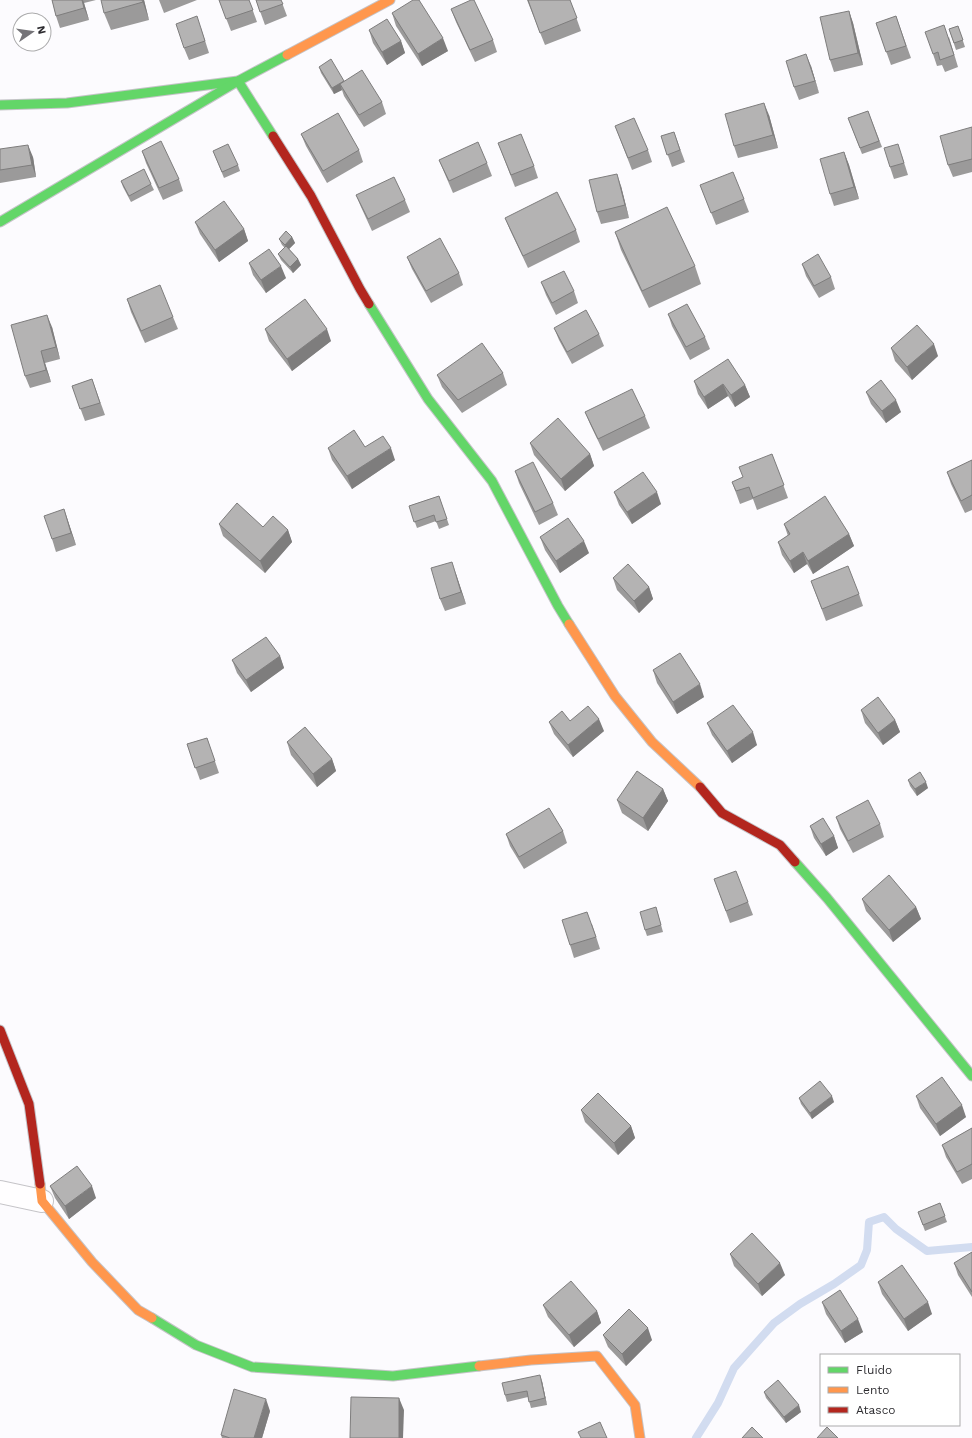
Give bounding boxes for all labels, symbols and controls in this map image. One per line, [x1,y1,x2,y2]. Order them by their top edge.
north arrow [12,12,52,52]
text: N [34,24,49,35]
legend [820,1354,960,1426]
text: Fluido [856,1363,892,1377]
text: Lento [856,1383,890,1397]
text: Atasco [856,1403,896,1417]

